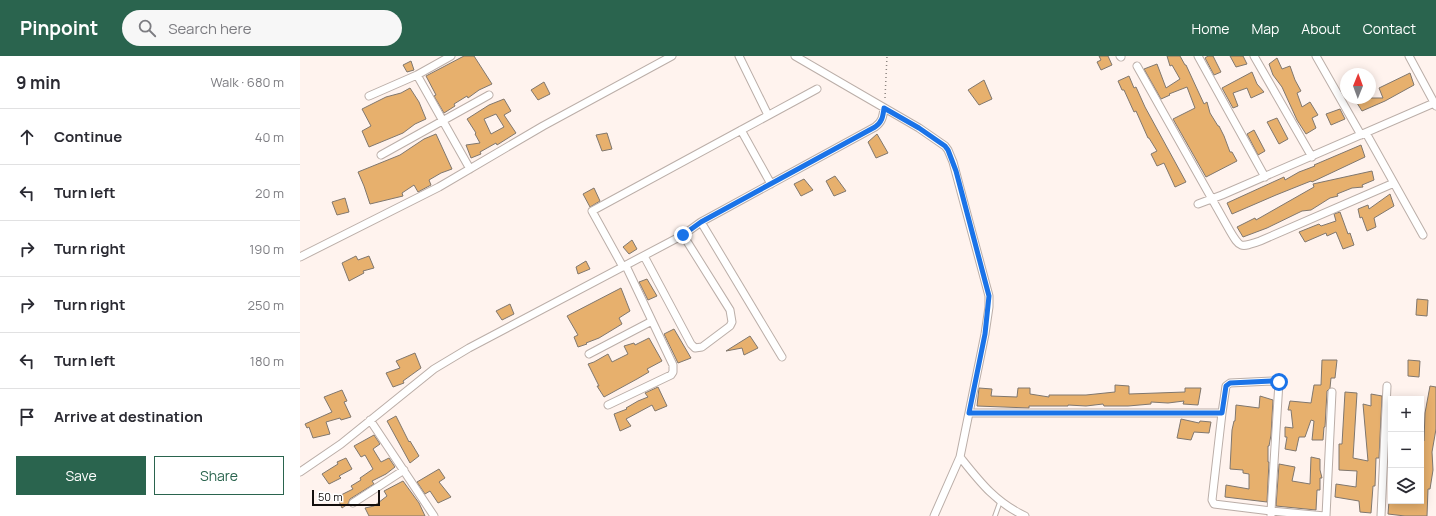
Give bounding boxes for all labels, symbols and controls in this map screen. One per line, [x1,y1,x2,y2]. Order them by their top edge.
search box [122,10,402,46]
text: Pinpoint [20,15,98,41]
icon: search [136,17,158,39]
text: Search here [168,18,252,39]
text: Home [1192,19,1229,38]
text: Map [1251,19,1279,38]
text: About [1301,19,1341,38]
text: Contact [1363,19,1416,38]
north arrow [1340,68,1376,104]
text: 9 min [16,71,61,94]
text: Walk · 680 m [210,73,284,91]
icon: ahead [16,126,38,148]
text: Continue [54,126,122,147]
text: 40 m [255,128,284,146]
icon: left [16,182,38,204]
text: Turn left [54,182,116,203]
text: 20 m [255,184,284,202]
route end [674,226,692,244]
icon: right [16,238,38,260]
text: Turn right [54,238,125,259]
text: 190 m [249,240,284,258]
icon: right [16,294,38,316]
text: Turn right [54,294,125,315]
text: 250 m [248,296,284,314]
icon: left [16,350,38,372]
text: Turn left [54,350,116,371]
text: 180 m [250,352,284,370]
route start [1270,373,1288,391]
map controls [1388,396,1424,504]
button: + [1388,396,1424,432]
icon: arrive [16,406,38,428]
text: Arrive at destination [54,406,203,427]
button: − [1388,432,1424,468]
button: Save [16,456,146,495]
button: Share [154,456,284,495]
button: layers [1388,468,1424,504]
scale bar [312,488,380,507]
text: 50 m [318,489,343,504]

